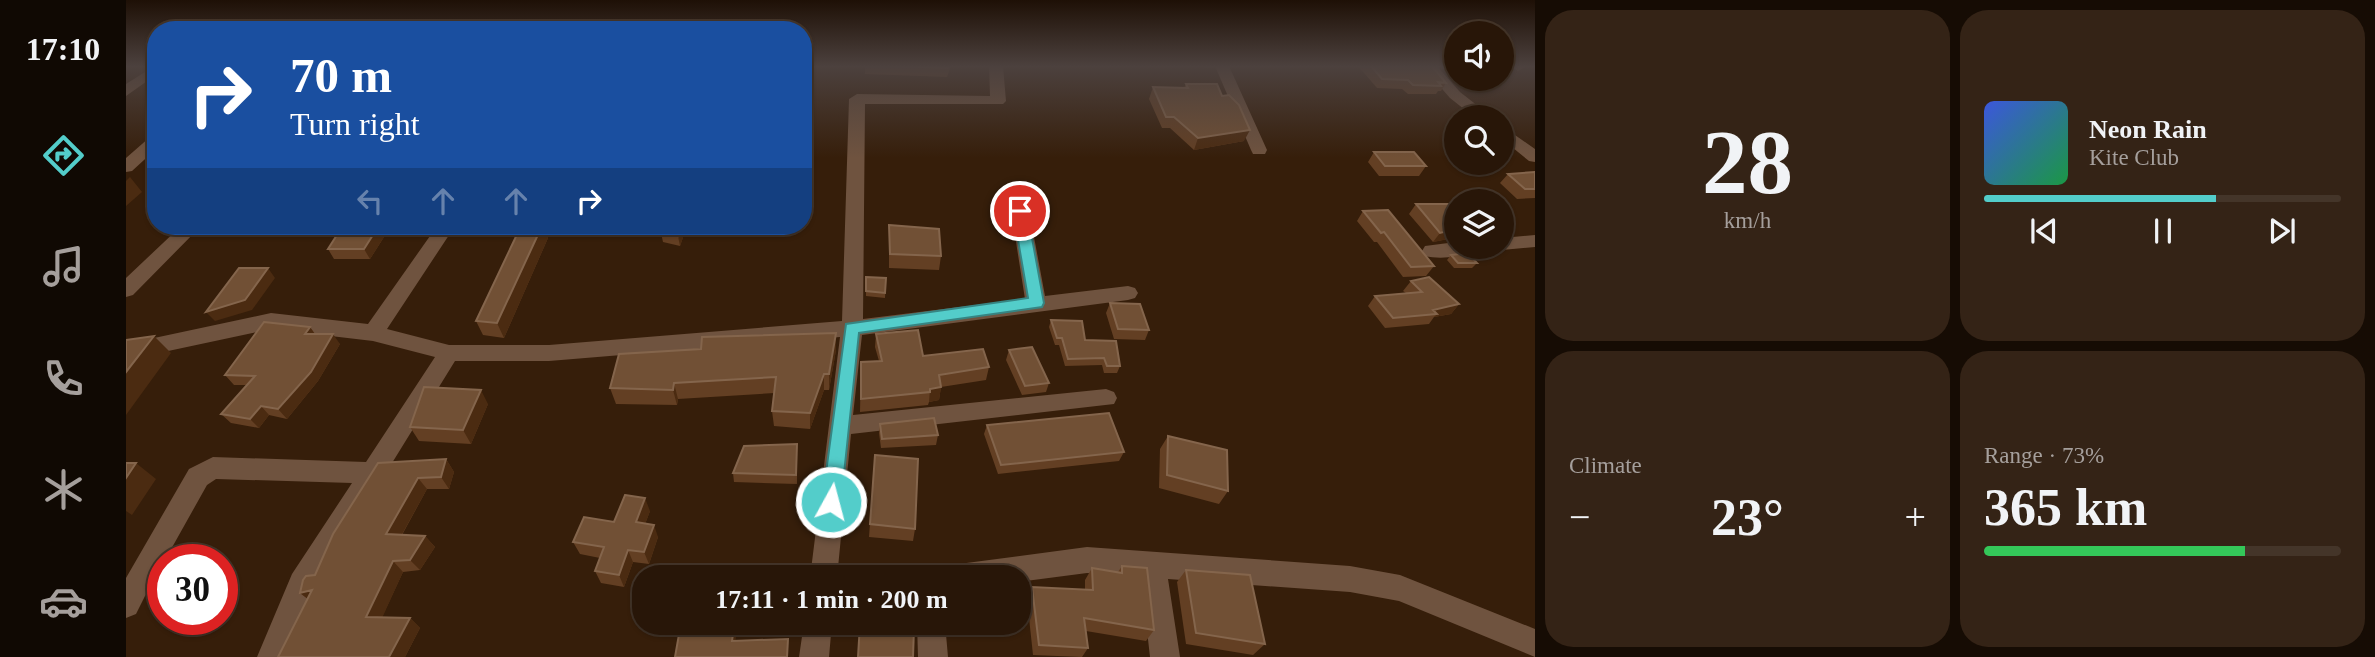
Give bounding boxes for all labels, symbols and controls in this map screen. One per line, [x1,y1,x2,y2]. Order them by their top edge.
map controls [1444,21,1514,259]
button: sound [1444,21,1514,91]
text: 17:10 [26,31,100,67]
text: 70 m [290,48,392,103]
icon: right [175,49,266,140]
button: search [1444,105,1514,175]
text: Turn right [290,106,420,142]
text: 28 [1702,112,1793,213]
text: Neon Rain [2089,115,2207,144]
icon: directions [39,131,88,180]
text: Kite Club [2089,145,2179,170]
pin [990,181,1050,241]
icon: left [351,182,389,220]
icon: ahead [424,182,462,220]
icon: ahead [497,182,535,220]
icon: right [570,182,608,220]
button: layers [1444,189,1514,259]
icon: arrive [1001,192,1039,230]
text: km/h [1724,208,1771,233]
icon: previous [2025,212,2063,250]
icon: pause [2144,212,2182,250]
icon: next [2263,212,2301,250]
icon: music [39,242,88,291]
icon: phone [39,354,88,403]
text: Range · 73% [1984,443,2104,468]
text: Climate [1569,453,1642,478]
icon: climate [39,465,88,514]
position arrow [794,465,868,539]
text: 365 km [1984,479,2147,536]
text: 23° [1711,489,1784,546]
text: − [1569,496,1590,538]
text: + [1905,496,1926,538]
speed limit sign: 30 [147,544,238,635]
icon: car [39,577,88,626]
text: 17:11 · 1 min · 200 m [715,585,948,614]

